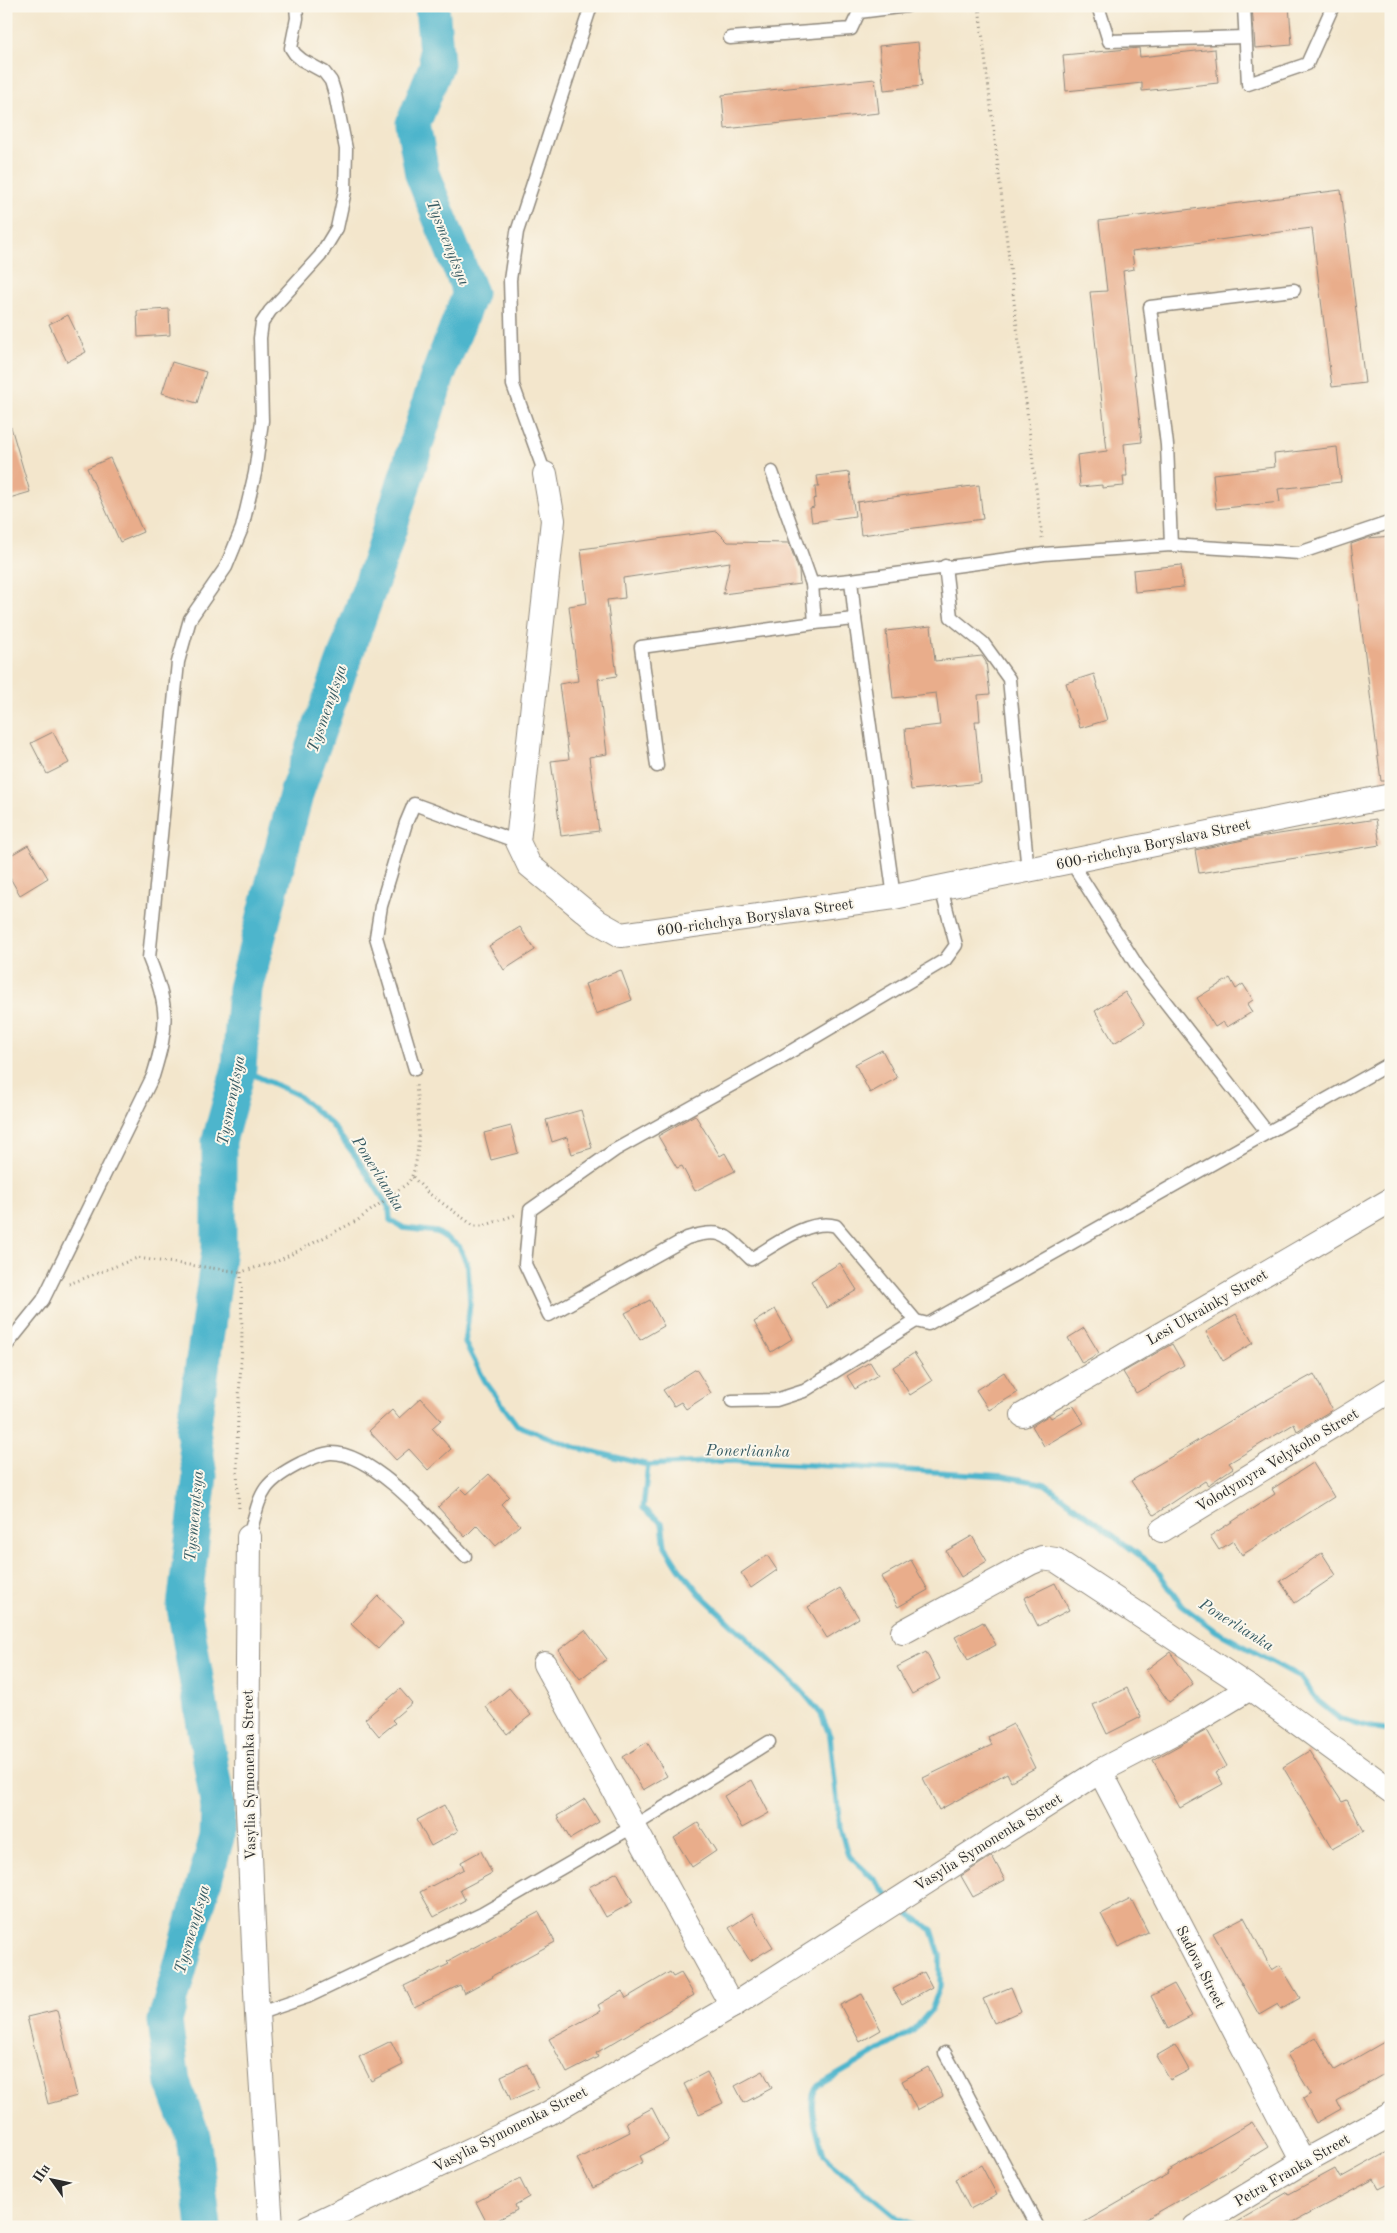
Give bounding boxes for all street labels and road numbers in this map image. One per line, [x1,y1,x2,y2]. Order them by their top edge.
street label: 600-richchya Boryslava Street [1055,817,1252,873]
street label: 600-richchya Boryslava Street [656,897,855,940]
street label: Lesi Ukrainky Street [1145,1268,1271,1349]
street label: Volodymyra Velykoho Street [1194,1407,1361,1516]
street label: Vasylia Symonenka Street [242,1689,259,1861]
street label: Vasylia Symonenka Street [912,1792,1065,1895]
street label: Sadova Street [1173,1924,1227,2011]
street label: Vasylia Symonenka Street [431,2085,590,2176]
street label: Petra Franka Street [1233,2132,1353,2210]

